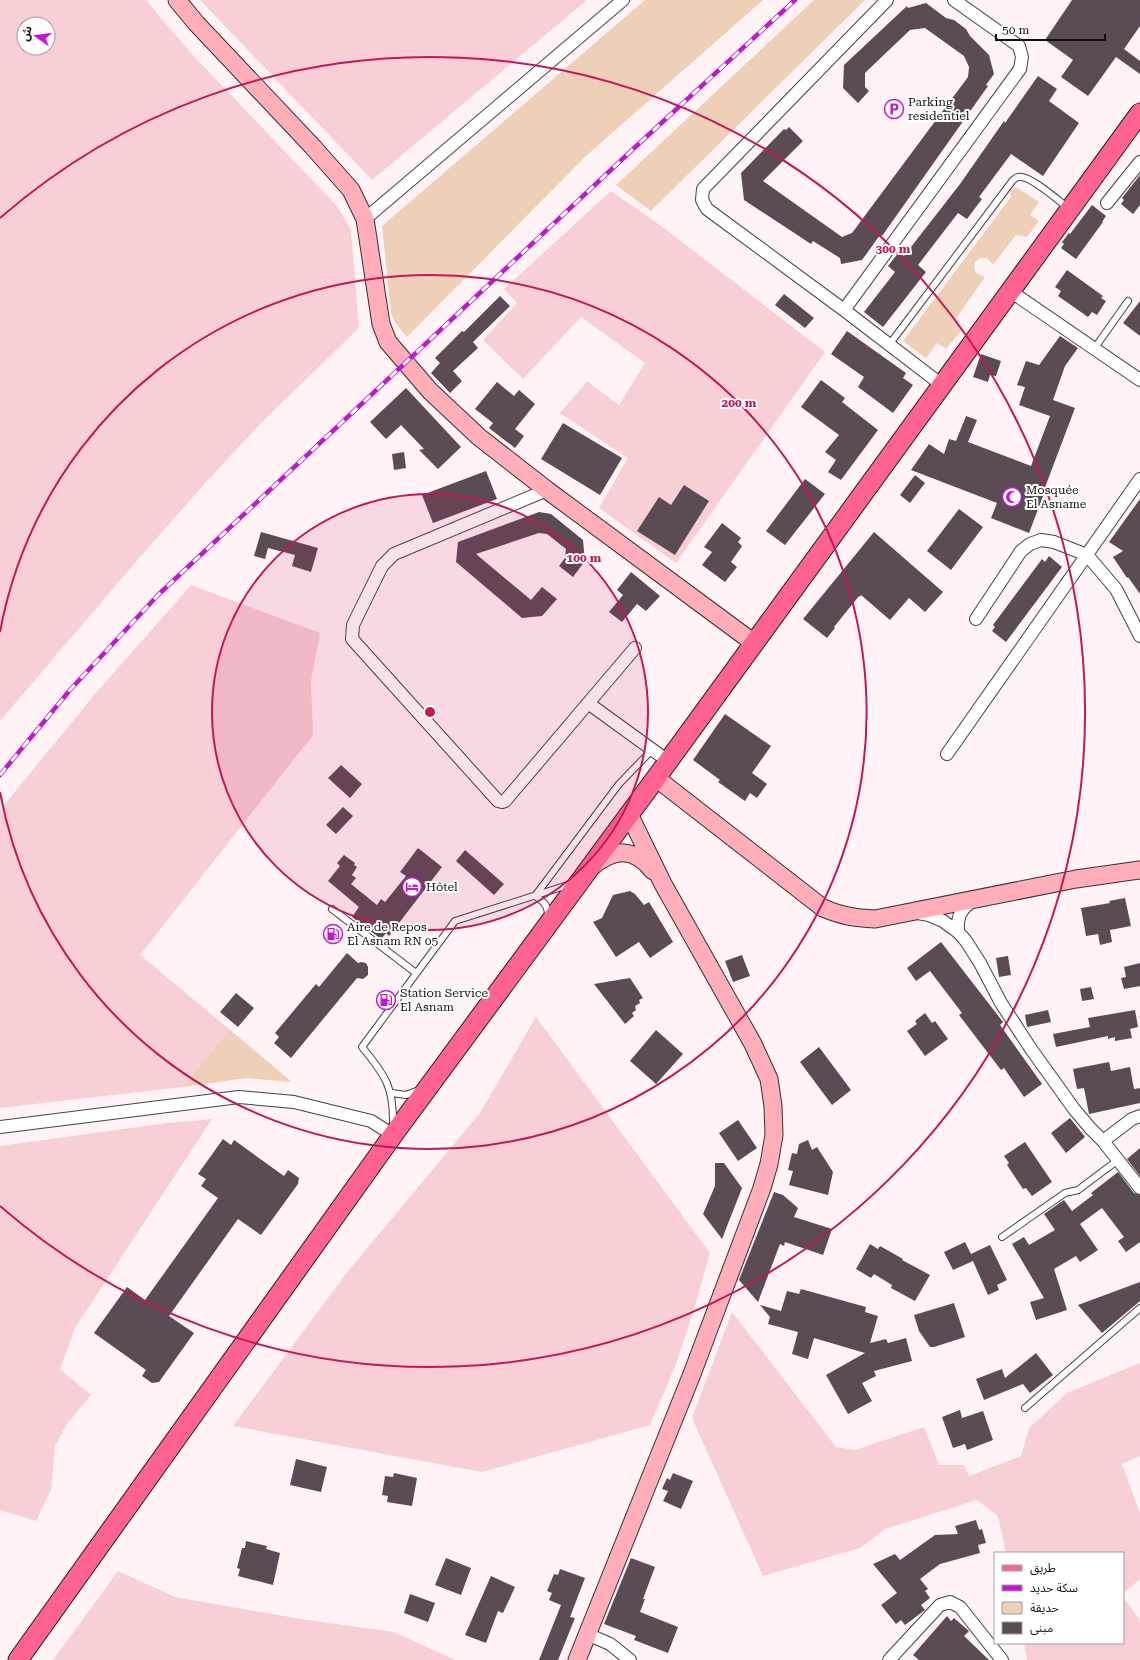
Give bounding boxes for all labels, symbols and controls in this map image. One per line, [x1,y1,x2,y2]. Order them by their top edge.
north arrow [16,16,56,56]
scale bar [996,16,1105,42]
text: 50 m [1002,23,1029,37]
text: ش [19,25,35,43]
place label: Parking residentiel [908,95,970,123]
parking icon: Parking residentiel [883,98,905,120]
text: 300 m [876,242,911,256]
text: 200 m [722,396,757,410]
place label: Mosquée El Asname [1026,483,1087,511]
mosque icon: Mosquée El Asname [1001,486,1023,508]
text: 100 m [567,551,602,565]
centre of rings [423,705,437,719]
hotel icon: Hôtel [401,876,423,898]
place label: Hôtel [426,880,458,894]
place label: Aire de Repos El Asnam RN 05 [347,920,439,948]
fuel station icon: Aire de Repos El Asnam RN 05 [322,923,344,945]
place label: Station Service El Asnam [400,986,489,1014]
fuel station icon: Station Service El Asnam [375,989,397,1011]
legend [994,1552,1124,1644]
text: طريق [1030,1561,1056,1576]
text: سكة حديد [1030,1581,1078,1595]
text: حديقة [1030,1601,1059,1615]
text: مبنى [1030,1621,1053,1635]

